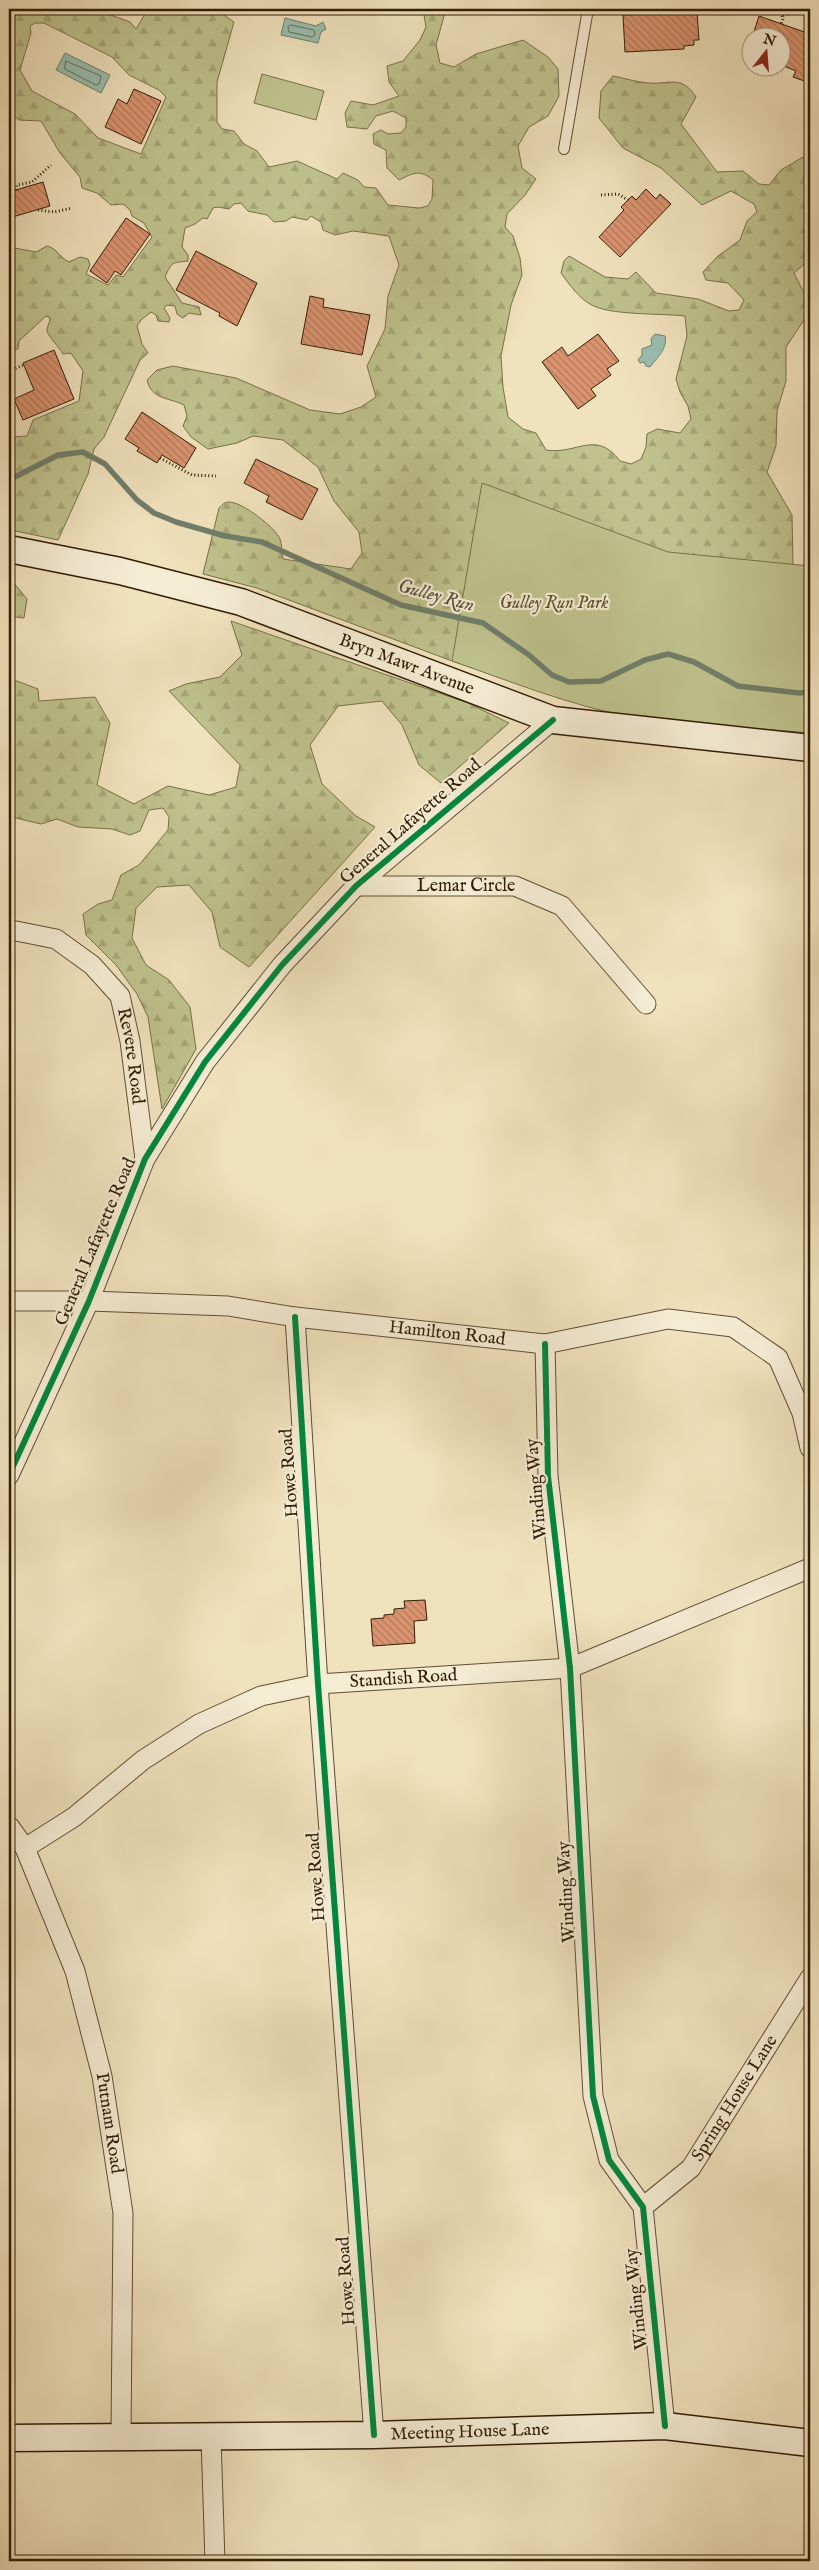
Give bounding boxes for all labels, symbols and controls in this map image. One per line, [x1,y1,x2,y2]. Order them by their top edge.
north arrow [742,28,792,78]
text: N [760,30,778,51]
water label: Gulley Run [395,574,477,618]
park label: Gulley Run Park [500,592,608,615]
street label: Bryn Mawr Avenue [336,629,477,701]
street label: General Lafayette Road [335,754,487,890]
street label: Lemar Circle [417,875,515,898]
street label: Revere Road [111,1005,149,1106]
street label: General Lafayette Road [50,1154,142,1330]
street label: Hamilton Road [388,1316,507,1351]
street label: Howe Road [275,1427,305,1518]
street label: Winding Way [521,1437,553,1541]
street label: Standish Road [349,1664,458,1693]
street label: Howe Road [302,1831,332,1922]
street label: Winding Way [553,1840,581,1943]
street label: Spring House Lane [686,2031,783,2166]
street label: Putnam Road [90,2071,128,2176]
street label: Howe Road [332,2235,362,2326]
street label: Winding Way [620,2247,654,2351]
street label: Meeting House Lane [390,2418,550,2446]

